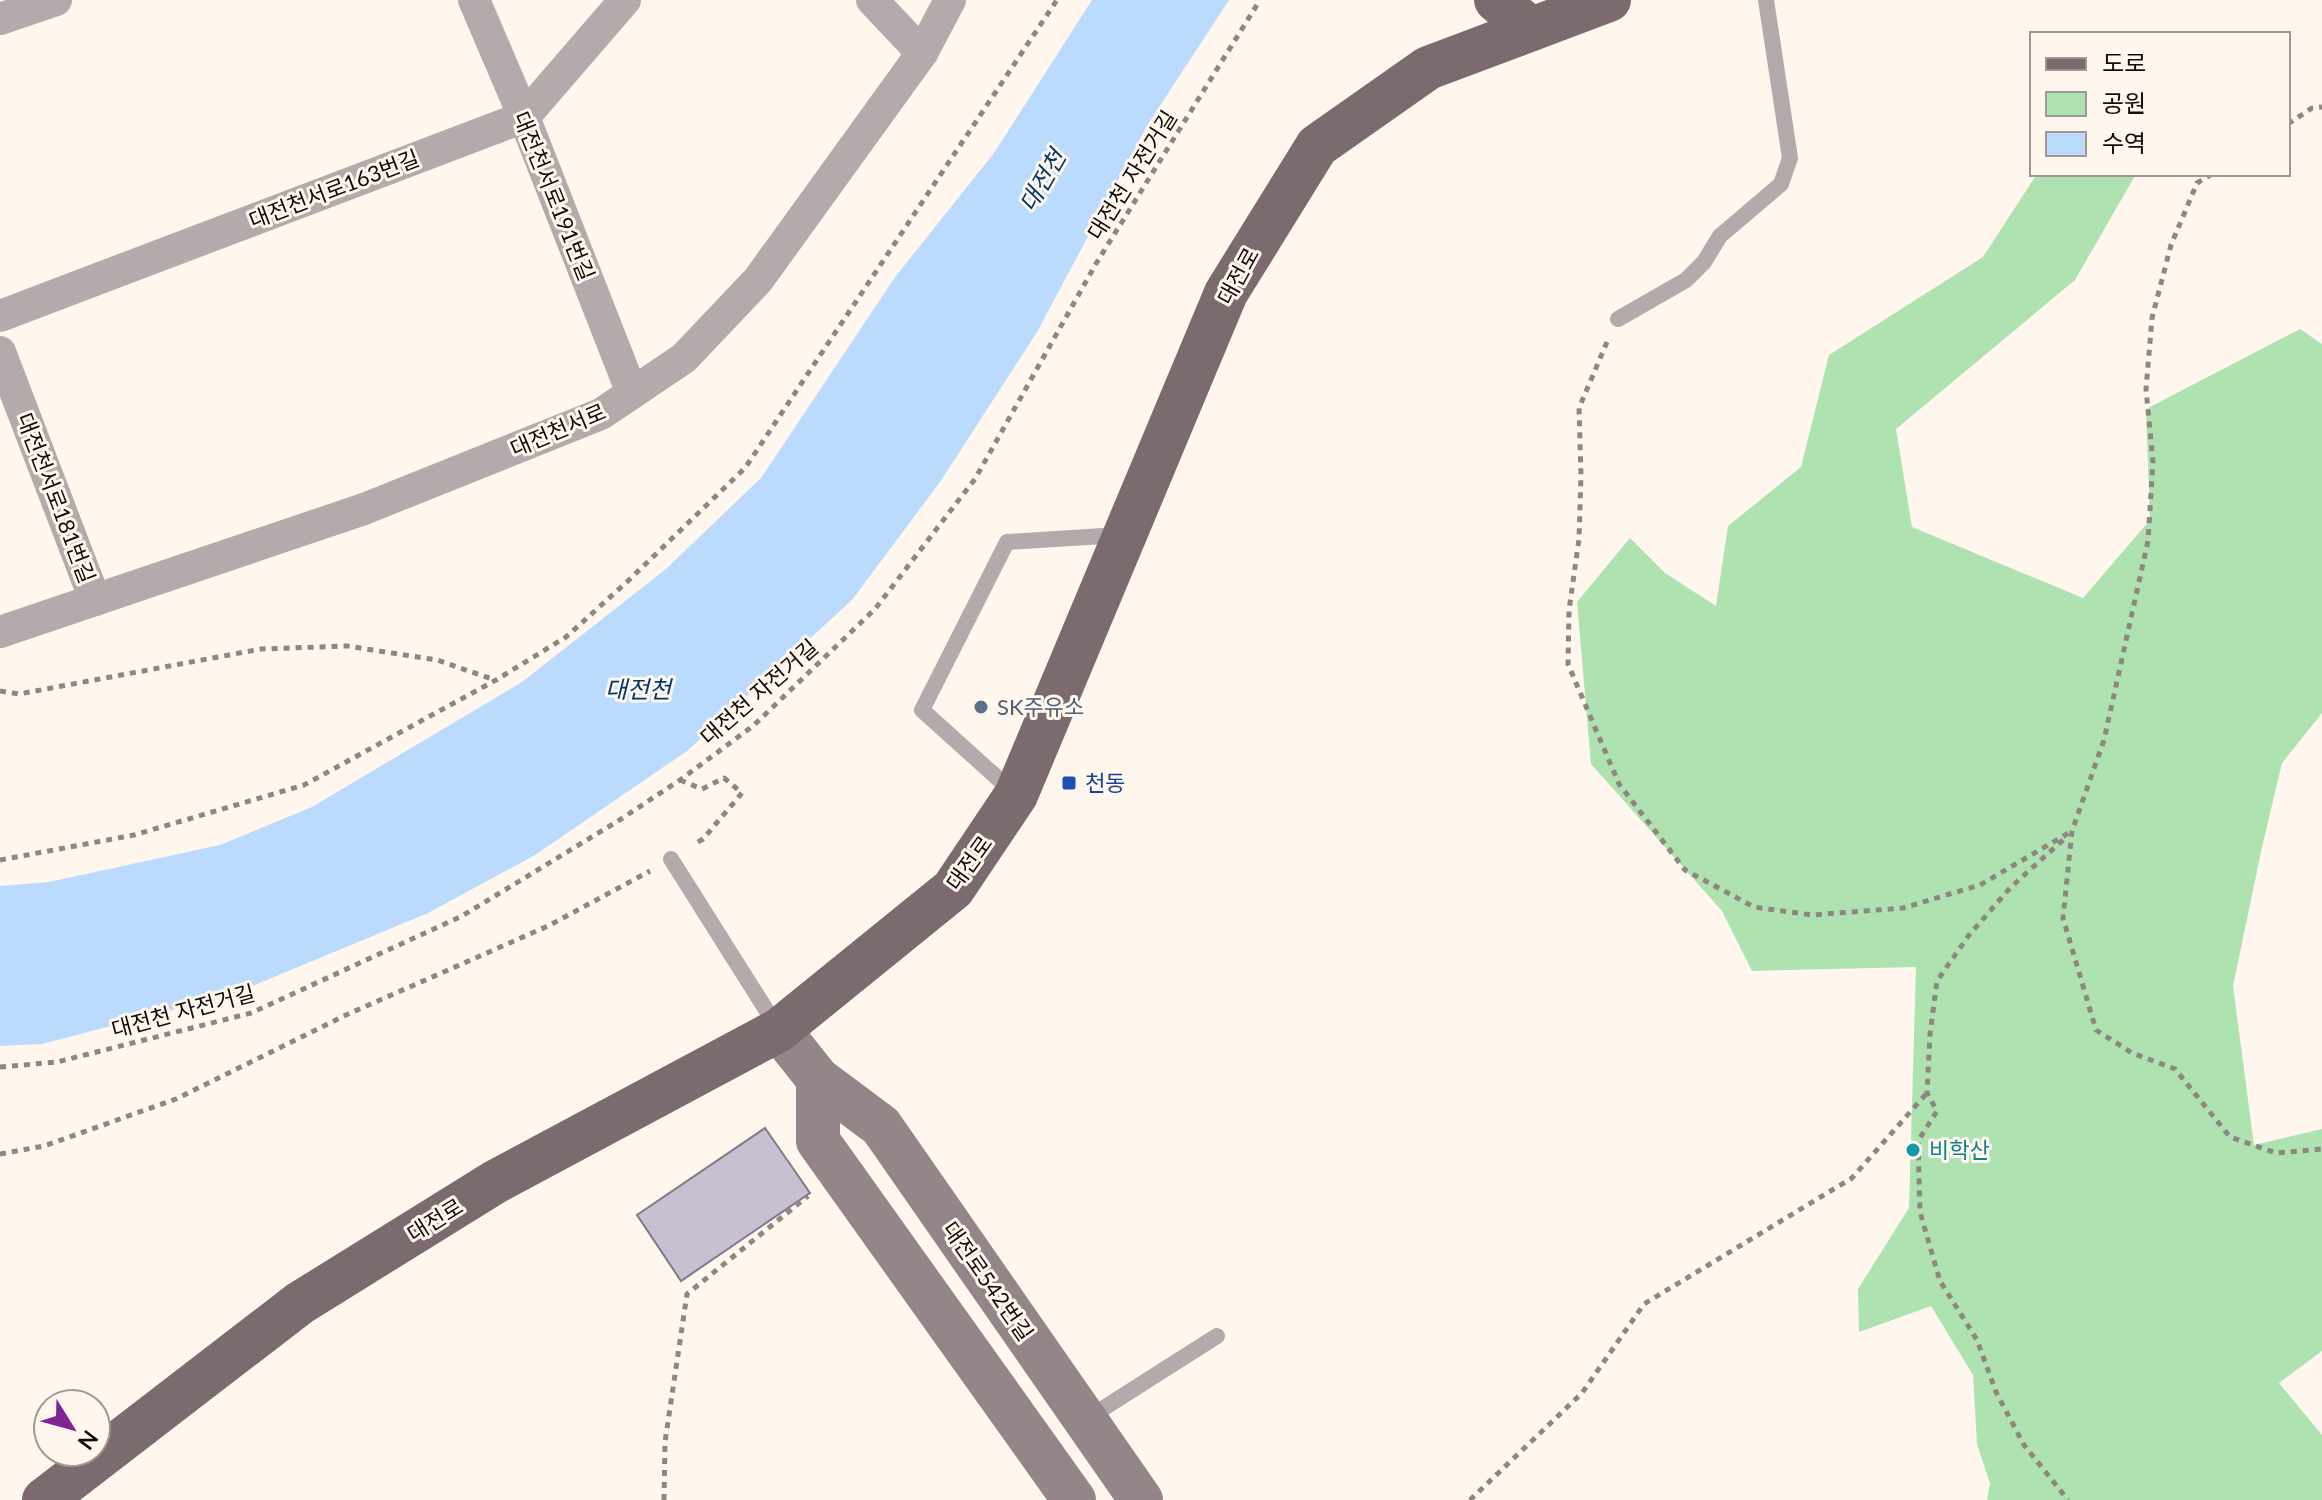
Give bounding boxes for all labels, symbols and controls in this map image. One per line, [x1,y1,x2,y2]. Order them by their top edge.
legend [2030,32,2290,176]
text: 도로 [2102,48,2146,77]
text: 공원 [2102,88,2146,117]
street label: 대전천 자전거길 [1081,105,1182,244]
street label: 대전천서로191번길 [508,107,601,284]
text: 수역 [2102,128,2146,157]
water label: 대전천 [1013,142,1072,216]
street label: 대전천서로163번길 [245,144,423,233]
street label: 대전로 [1211,243,1264,309]
street label: 대전천서로 [506,397,610,462]
street label: 대전천서로181번길 [12,409,101,587]
street label: 대전천 자전거길 [694,633,823,750]
water label: 대전천 [605,674,674,703]
place label: SK주유소 [997,693,1084,720]
marker: SK주유소 [972,698,990,716]
place label: 천동 [1085,769,1125,796]
marker: 천동 [1060,774,1078,792]
street label: 대전로 [940,830,997,895]
street label: 대전천 자전거길 [108,978,258,1043]
place label: 비학산 [1929,1136,1990,1163]
marker: 비학산 [1904,1141,1922,1159]
street label: 대전로 [402,1192,468,1247]
street label: 대전로542번길 [937,1216,1039,1346]
north arrow [32,1388,112,1468]
text: N [72,1425,104,1455]

